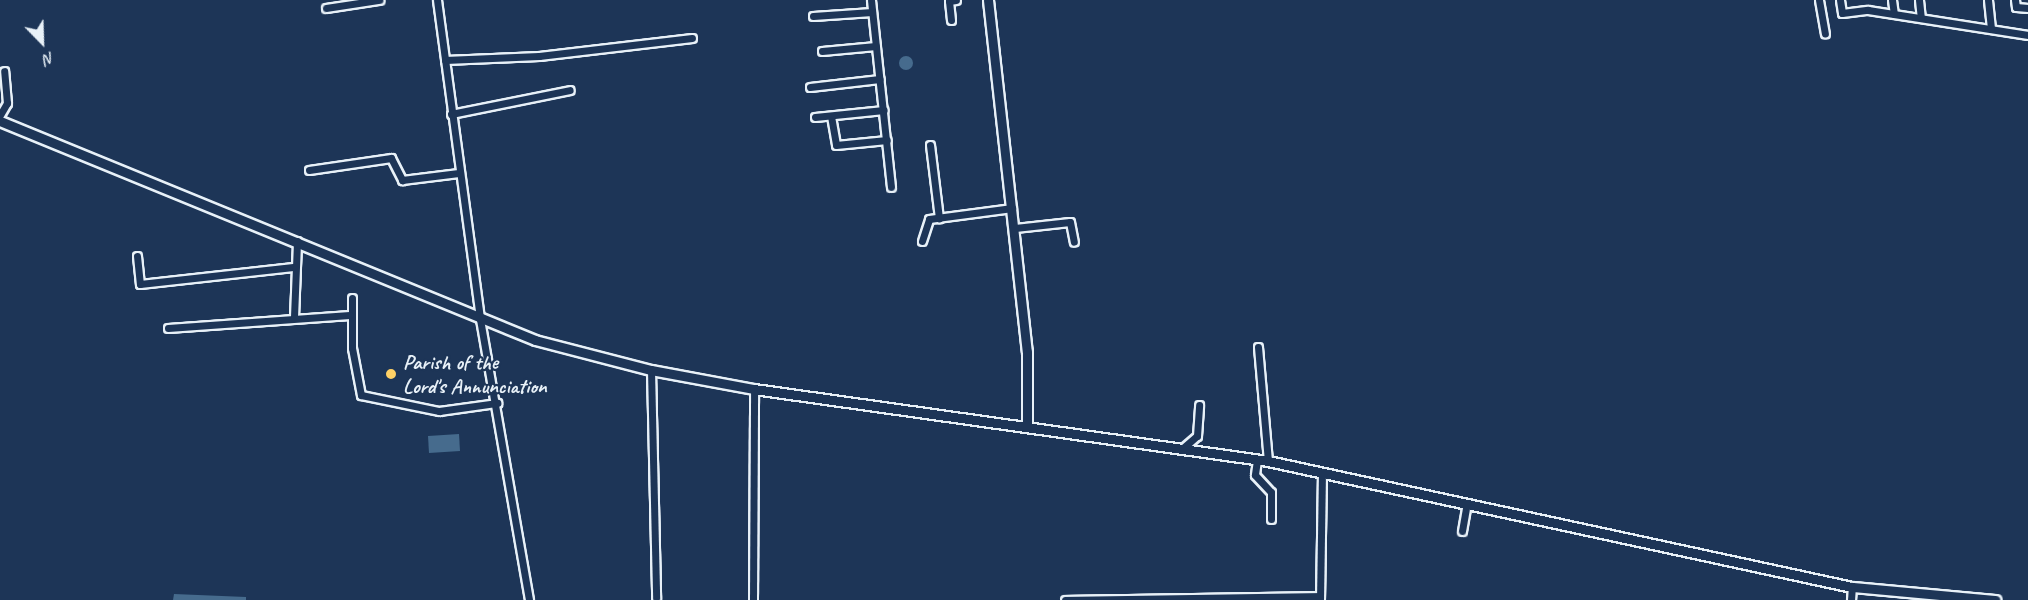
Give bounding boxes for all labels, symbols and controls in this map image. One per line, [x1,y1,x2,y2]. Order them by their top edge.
north arrow [12,12,72,72]
text: N [41,47,57,70]
place label: Parish of the Lord's Annunciation [403,349,547,399]
marker: Parish of the Lord's Annunciation [384,367,398,381]

